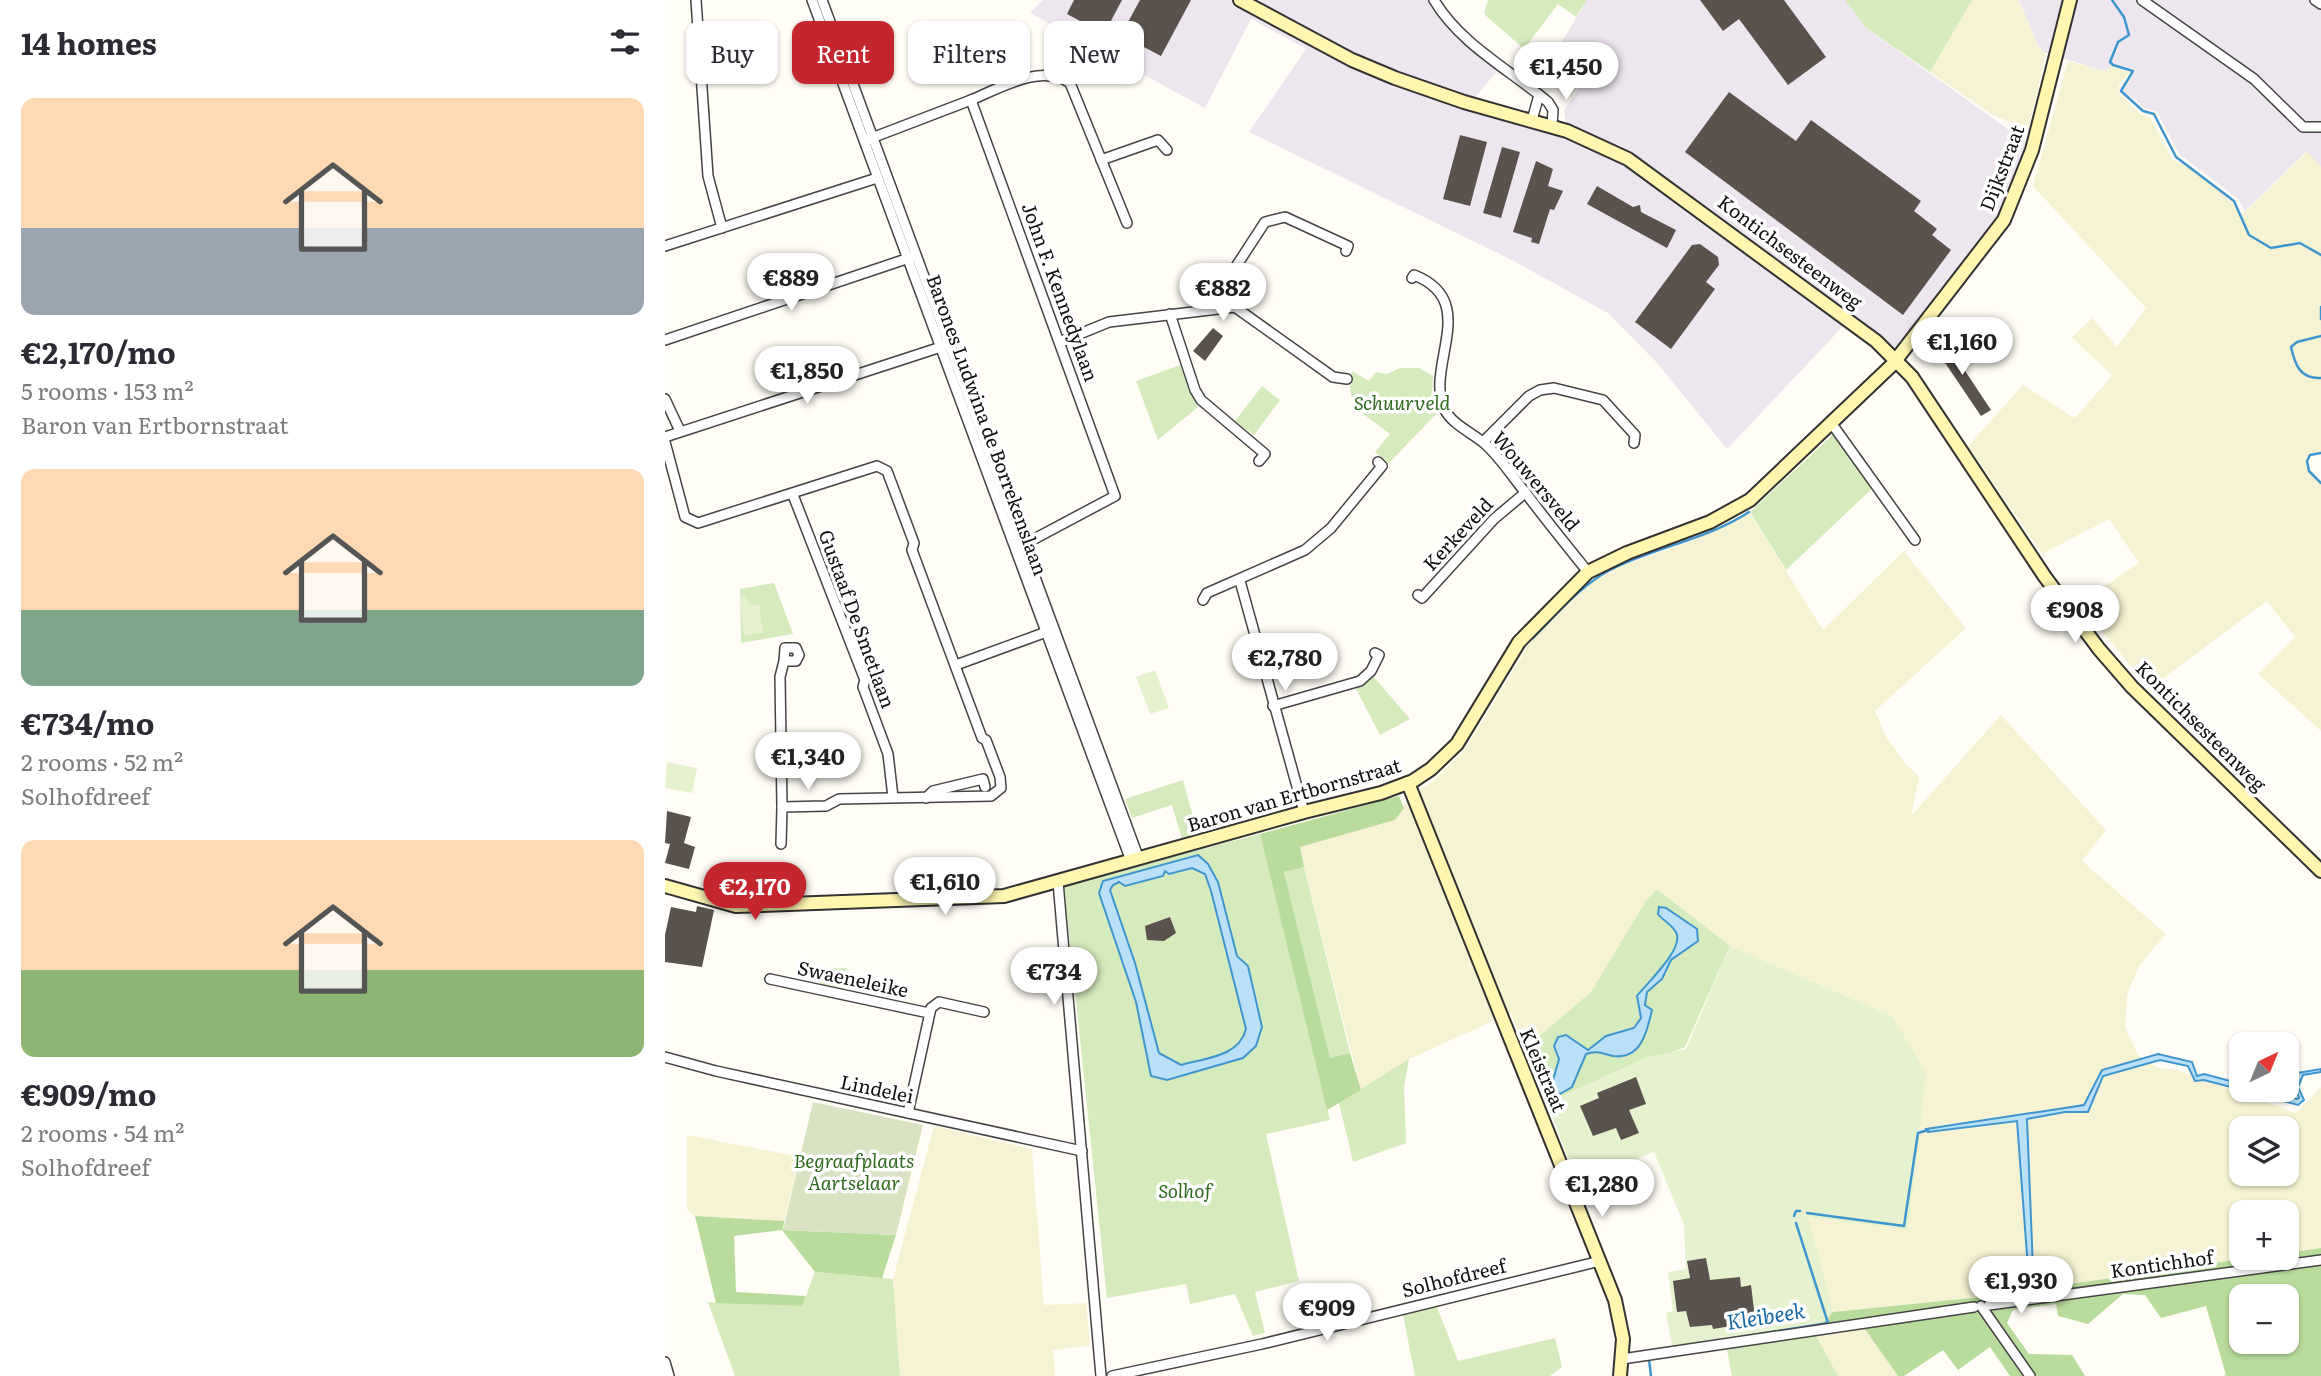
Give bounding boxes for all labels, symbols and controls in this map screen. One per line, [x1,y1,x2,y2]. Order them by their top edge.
text: 14 homes [21,20,157,64]
chip: Buy [686,21,778,84]
chip: Rent [792,21,894,84]
chip: Filters [908,21,1030,84]
chip: New [1044,21,1144,84]
icon: filters [606,23,644,61]
pin: €1,450 [1509,42,1623,102]
text: €1,450 [1530,48,1602,82]
street label: Dijkstraat [1972,120,2030,215]
icon: home [270,144,396,270]
street label: Kontichsesteenweg [1712,187,1869,315]
street label: John F. Kennedylaan [1016,198,1106,385]
pin: €889 [750,254,832,313]
text: €889 [763,259,819,293]
pin: €882 [1182,264,1264,323]
text: €882 [1195,269,1251,303]
street label: Barones Ludwina de Borrekenslaan [920,270,1056,579]
pin: €1,160 [1905,318,2019,377]
text: €1,160 [1927,323,1997,357]
text: €2,170/mo [21,329,176,373]
pin: €1,850 [750,346,864,406]
text: €1,850 [770,352,844,386]
text: 5 rooms · 153 m² [21,373,194,407]
park label: Schuurveld [1354,388,1450,416]
text: Baron van Ertbornstraat [21,407,289,441]
street label: Wouwersveld [1487,424,1587,537]
street label: Kerkeveld [1416,490,1499,576]
icon: home [270,515,396,641]
street label: Gustaaf De Smetlaan [813,525,903,712]
pin: €908 [2034,586,2116,645]
text: €908 [2047,591,2103,625]
pin: €2,780 [1228,634,1342,693]
text: €2,780 [1248,639,1322,673]
street label: Kontichsesteenweg [2130,654,2274,797]
text: €734/mo [21,700,154,744]
pin: €1,340 [751,732,865,792]
text: €1,340 [771,738,845,772]
text: 2 rooms · 52 m² [21,744,183,778]
street label: Baron van Ertbornstraat [1184,750,1404,838]
text: Solhofdreef [21,778,150,812]
pin: €1,610 [888,858,1002,917]
pin: €2,170 [698,862,812,922]
text: €1,610 [910,863,980,897]
text: €2,170 [719,868,791,902]
icon: home [270,886,396,1012]
pin: €734 [1013,948,1095,1007]
street label: Swaeneleike [795,953,911,1003]
text: €734 [1026,953,1082,987]
street label: Kleistraat [1514,1023,1574,1116]
north arrow [2229,1032,2299,1102]
map controls [2229,1032,2299,1354]
street label: Lindelei [838,1067,916,1109]
text: €909/mo [21,1071,157,1115]
text: 2 rooms · 54 m² [21,1115,184,1149]
button: layers [2229,1116,2299,1186]
park label: Begraafplaats Aartselaar [794,1146,914,1196]
text: Solhofdreef [21,1149,150,1183]
pin: €1,280 [1545,1160,1659,1219]
text: €1,280 [1565,1165,1639,1199]
park label: Solhof [1158,1176,1213,1204]
button: + [2229,1200,2299,1270]
street label: Kontichhof [2109,1242,2217,1284]
street label: Solhofdreef [1399,1250,1511,1304]
pin: €1,930 [1964,1256,2078,1316]
text: €1,930 [1984,1262,2058,1296]
pin: €909 [1286,1284,1368,1343]
button: − [2229,1284,2299,1354]
text: €909 [1299,1289,1355,1323]
water label: Kleibeek [1724,1293,1808,1336]

